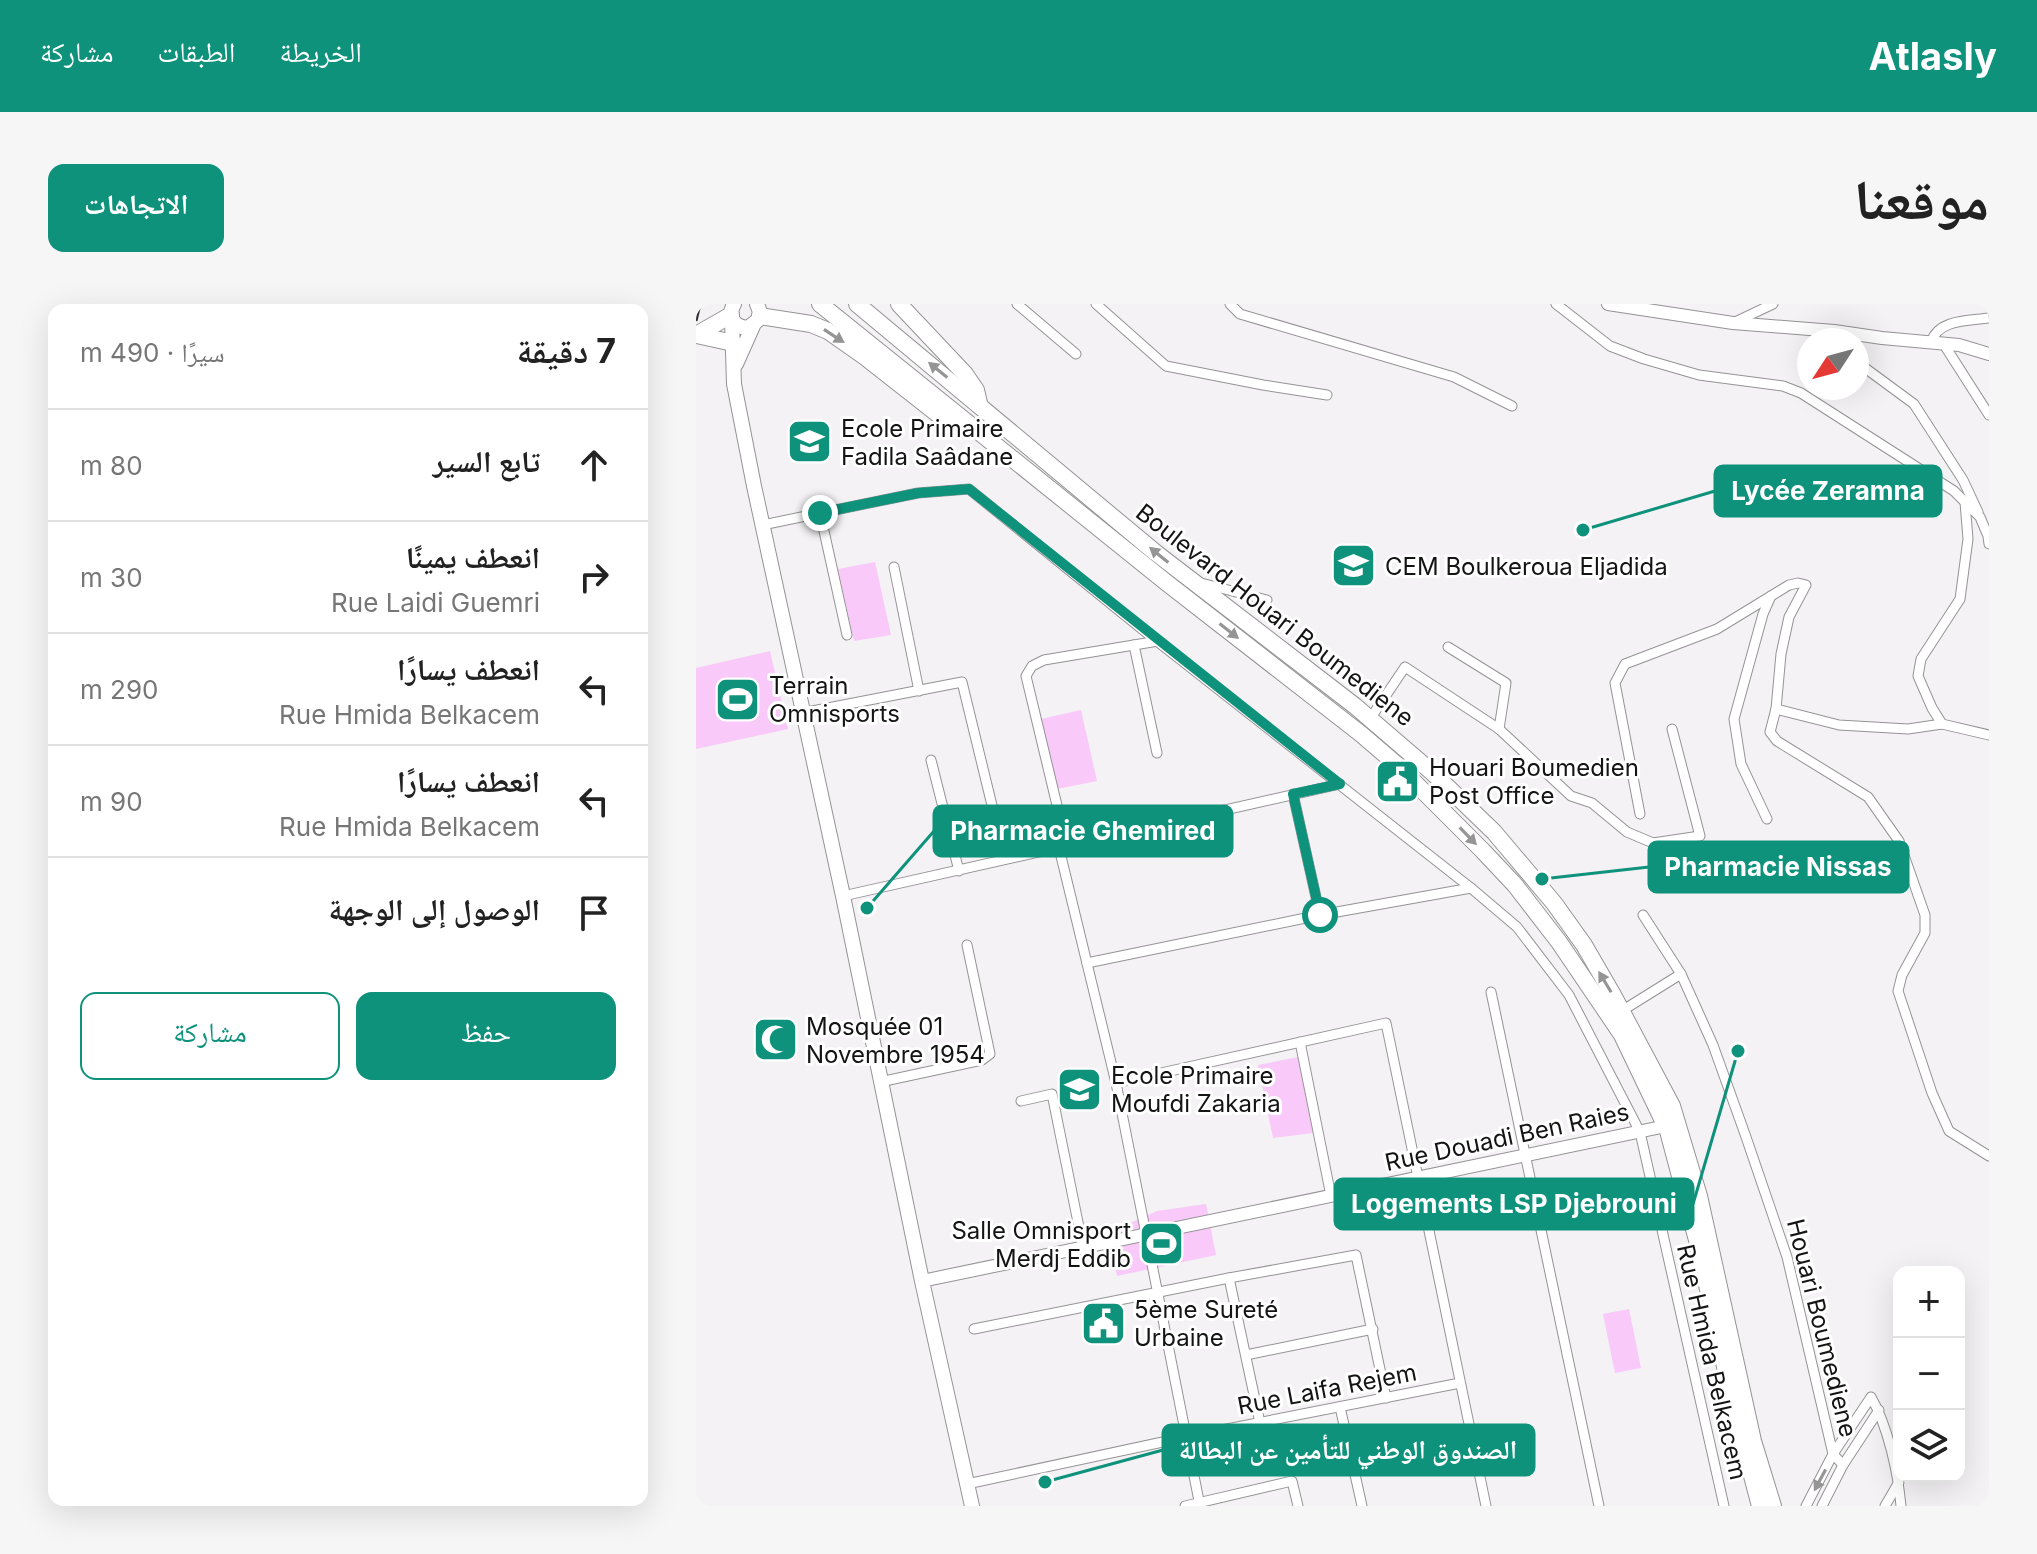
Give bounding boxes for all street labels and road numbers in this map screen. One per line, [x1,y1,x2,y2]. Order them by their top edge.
street label: Boulevard Houari Boumediene [1130,498,1420,732]
street label: Rue Douadi Ben Raies [1382,1097,1632,1177]
street label: Houari Boumediene [1781,1216,1863,1440]
street label: Rue Hmida Belkacem [1671,1241,1753,1483]
street label: Rue Laifa Rejem [1235,1357,1419,1421]

